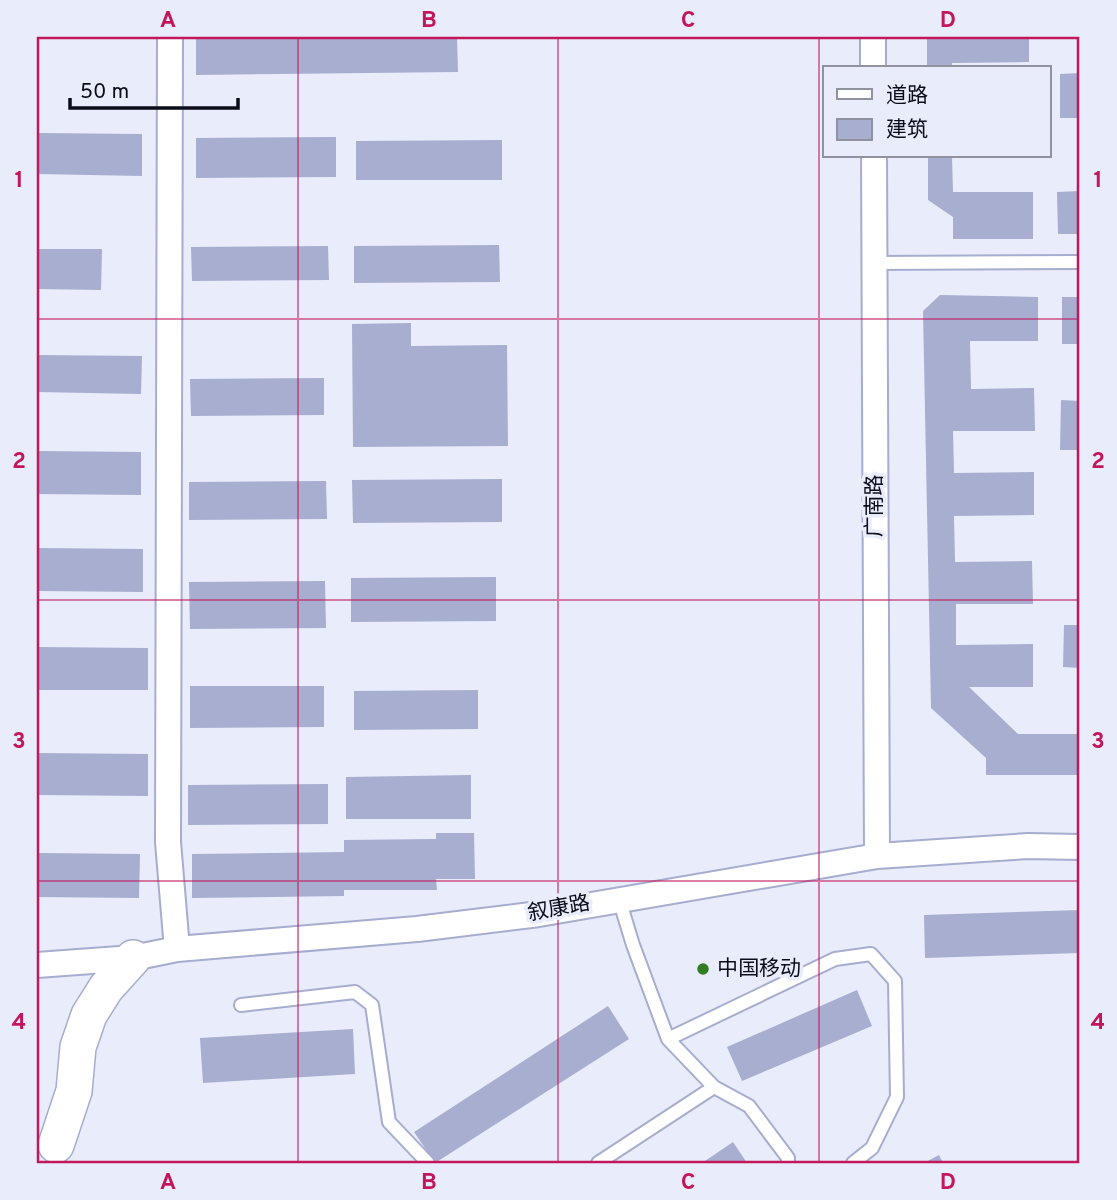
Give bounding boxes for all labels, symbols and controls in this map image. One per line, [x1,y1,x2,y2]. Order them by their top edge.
text: A [160,7,176,36]
text: B [421,7,437,36]
text: C [681,7,695,36]
text: D [940,7,956,36]
scale bar [70,66,238,110]
legend [823,66,1050,158]
text: 50 m [80,79,129,106]
text: 道路 [886,83,928,110]
text: 建筑 [886,117,928,144]
text: 1 [14,167,24,196]
text: 1 [1093,167,1103,196]
text: 2 [12,448,26,477]
text: 2 [1091,448,1105,477]
street label: 广南路 [862,475,889,538]
text: 3 [12,728,26,757]
text: 3 [1091,728,1105,757]
street label: 叙康路 [526,890,592,928]
place label: 中国移动 [717,956,801,983]
marker: 中国移动 [695,961,711,977]
text: 4 [12,1009,26,1038]
text: 4 [1091,1009,1105,1038]
text: A [160,1169,176,1198]
text: B [421,1169,437,1198]
text: C [681,1169,695,1198]
text: D [940,1169,956,1198]

